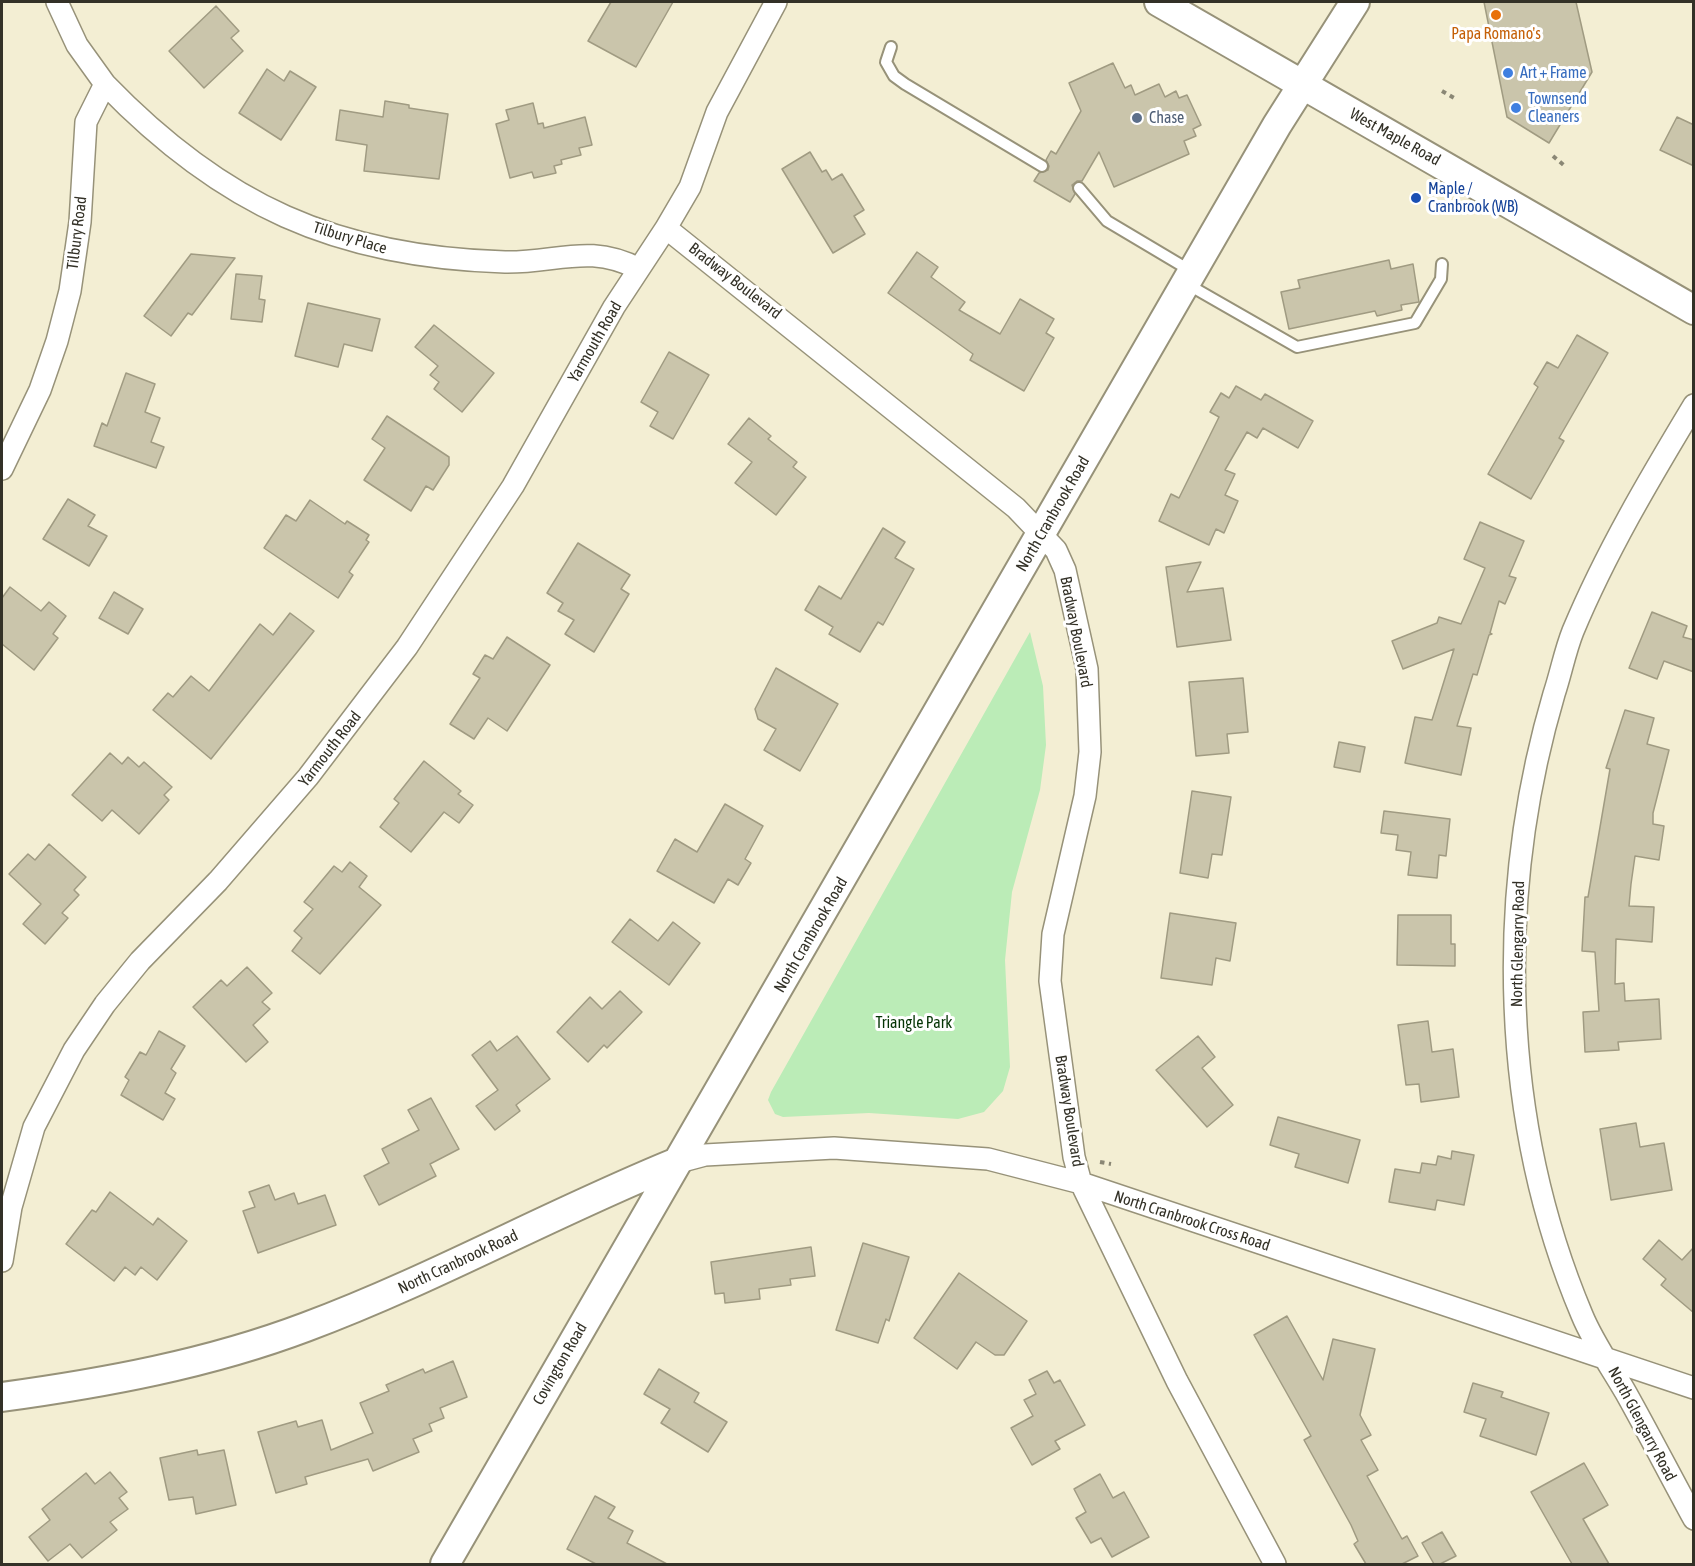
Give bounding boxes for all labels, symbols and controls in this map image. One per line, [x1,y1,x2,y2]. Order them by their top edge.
marker: Papa Romano's [1489,8,1503,22]
place label: Papa Romano's [1451,24,1541,44]
place label: Art + Frame [1520,63,1586,83]
marker: Art + Frame [1501,66,1515,80]
place label: Townsend Cleaners [1528,89,1587,127]
marker: Townsend Cleaners [1509,101,1523,115]
street label: West Maple Road [1346,104,1444,170]
place label: Chase [1149,108,1184,128]
marker: Chase [1130,111,1144,125]
place label: Maple / Cranbrook (WB) [1428,179,1518,217]
marker: Maple / Cranbrook (WB) [1409,191,1423,205]
street label: Tilbury Road [63,195,91,271]
street label: Tilbury Place [311,218,389,258]
street label: Bradway Boulevard [685,239,785,323]
street label: Yarmouth Road [564,298,626,386]
street label: North Cranbrook Road [1012,453,1094,575]
street label: Bradway Boulevard [1056,575,1096,689]
street label: Yarmouth Road [295,708,365,790]
street label: North Cranbrook Road [770,874,852,996]
street label: North Glengarry Road [1507,881,1529,1007]
park label: Triangle Park [876,1013,952,1033]
street label: Bradway Boulevard [1051,1054,1087,1168]
street label: North Cranbrook Cross Road [1112,1187,1272,1255]
street label: North Cranbrook Road [395,1226,521,1298]
street label: Covington Road [529,1319,591,1409]
street label: North Glengarry Road [1604,1364,1680,1484]

